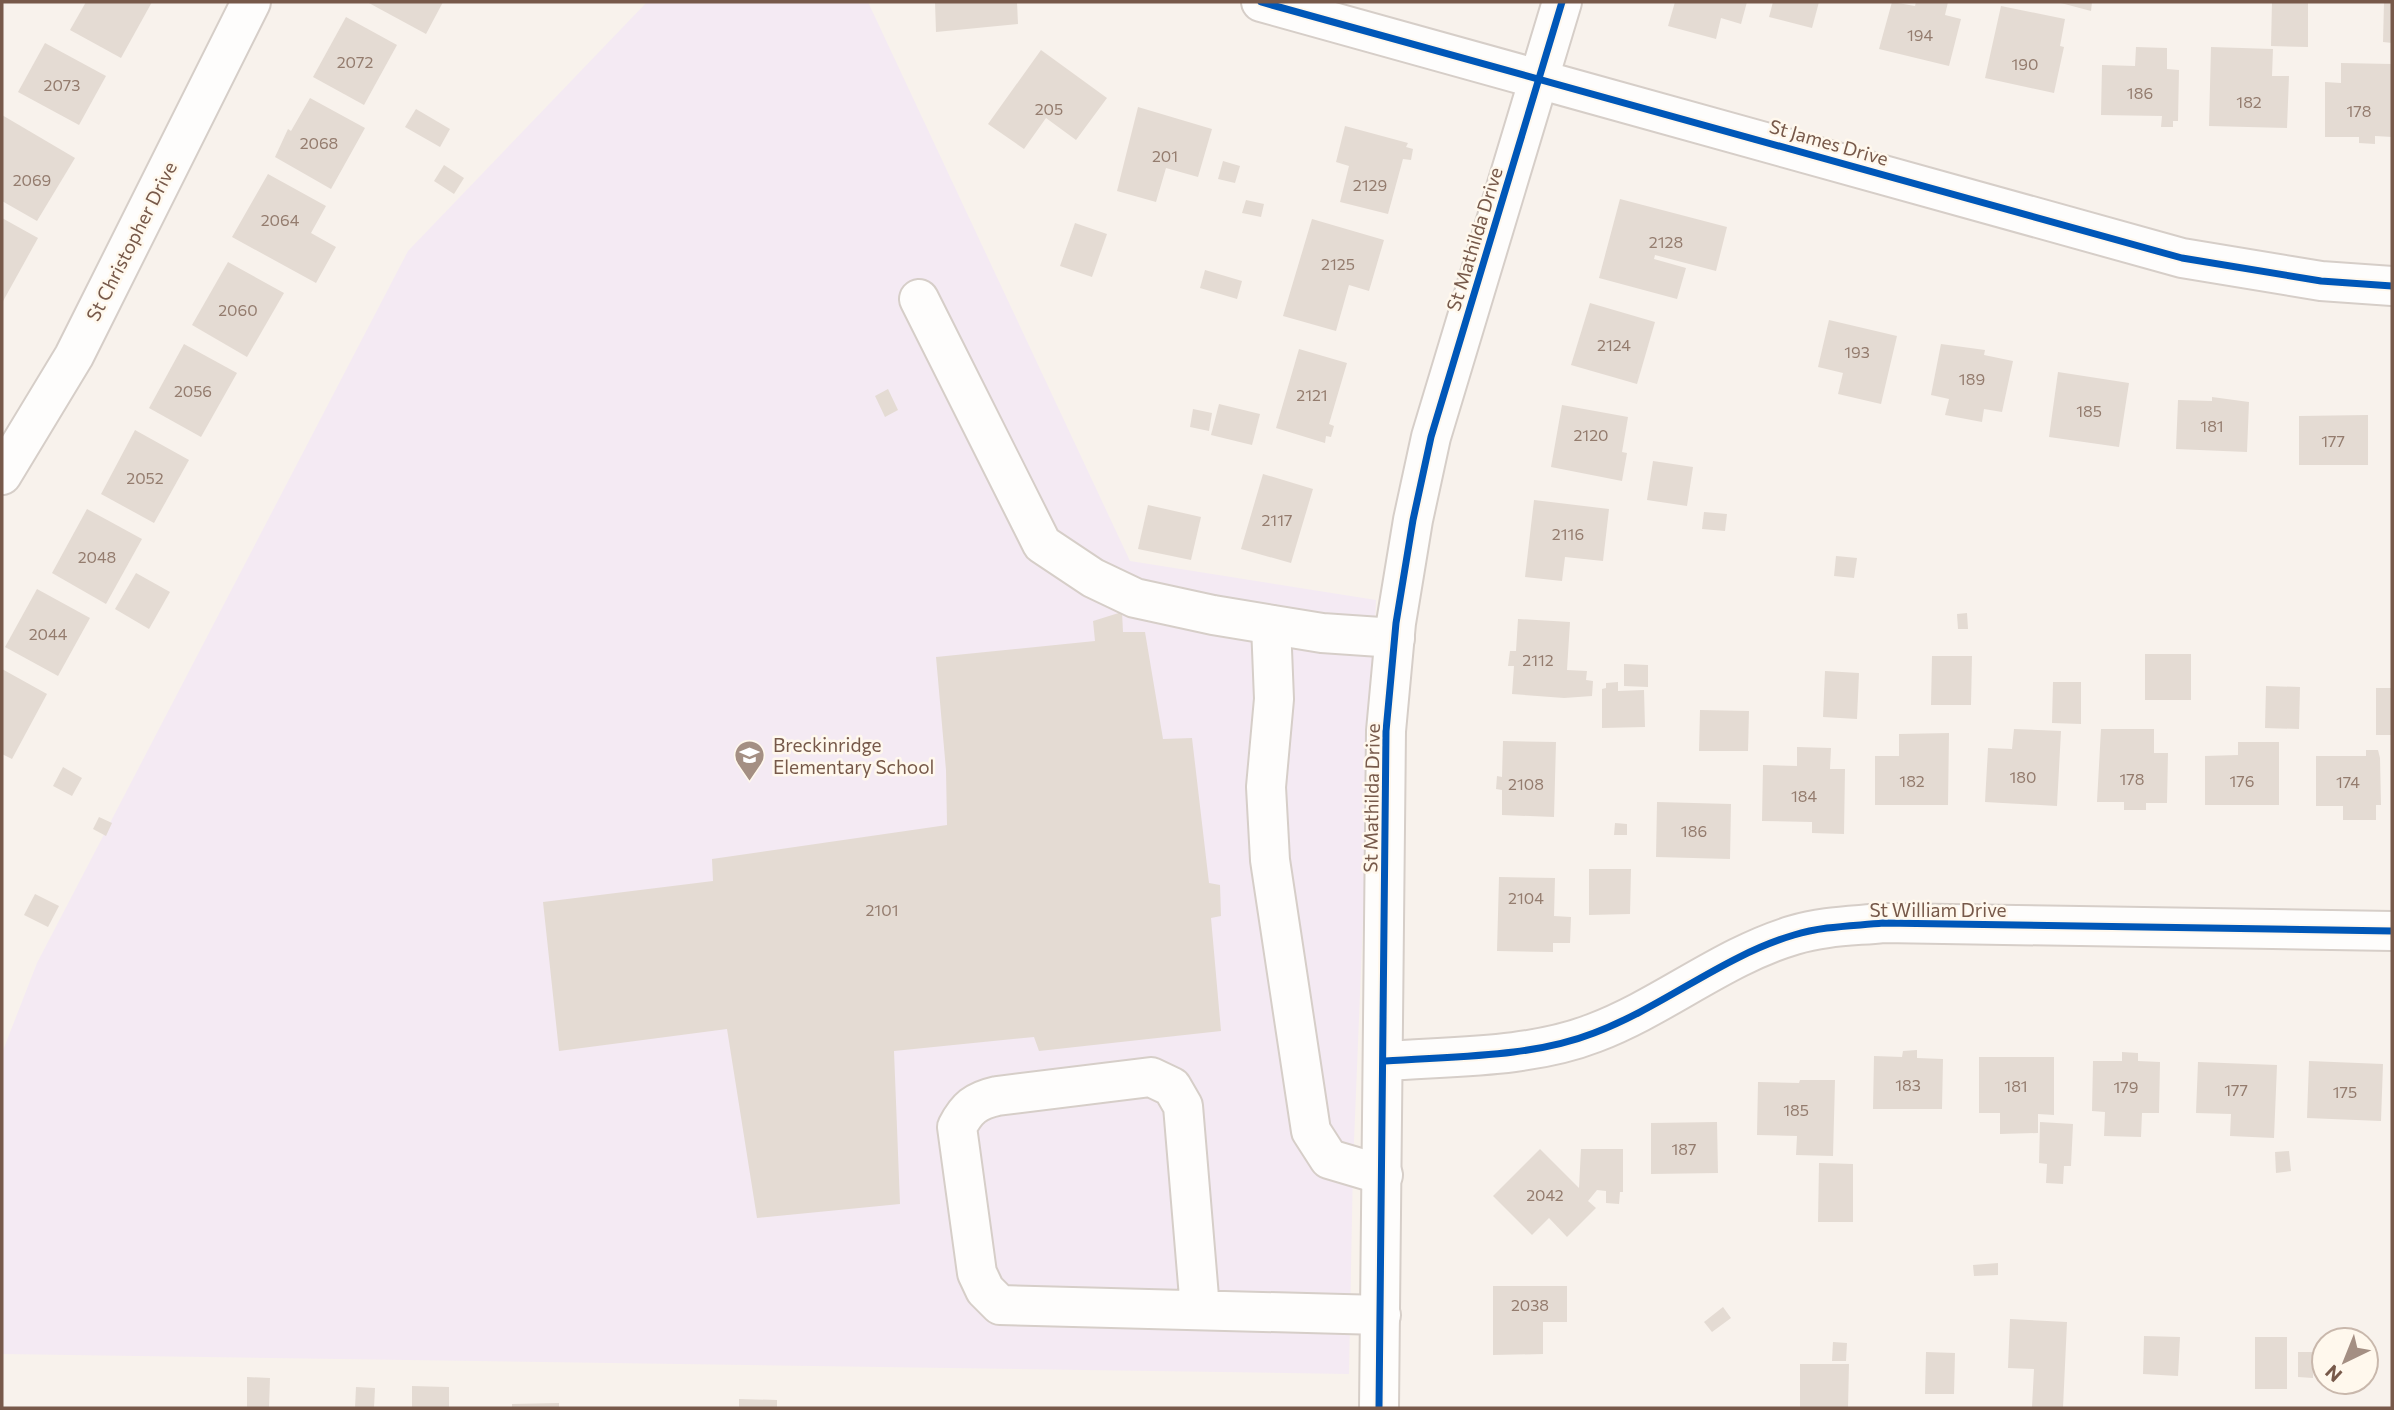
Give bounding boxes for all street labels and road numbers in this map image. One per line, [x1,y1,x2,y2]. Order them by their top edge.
street label: St James Drive [1767,114,1891,170]
street label: St Christopher Drive [81,158,181,324]
street label: St Mathilda Drive [1441,164,1507,314]
street label: St Mathilda Drive [1358,723,1384,873]
street label: St William Drive [1869,898,2007,921]

